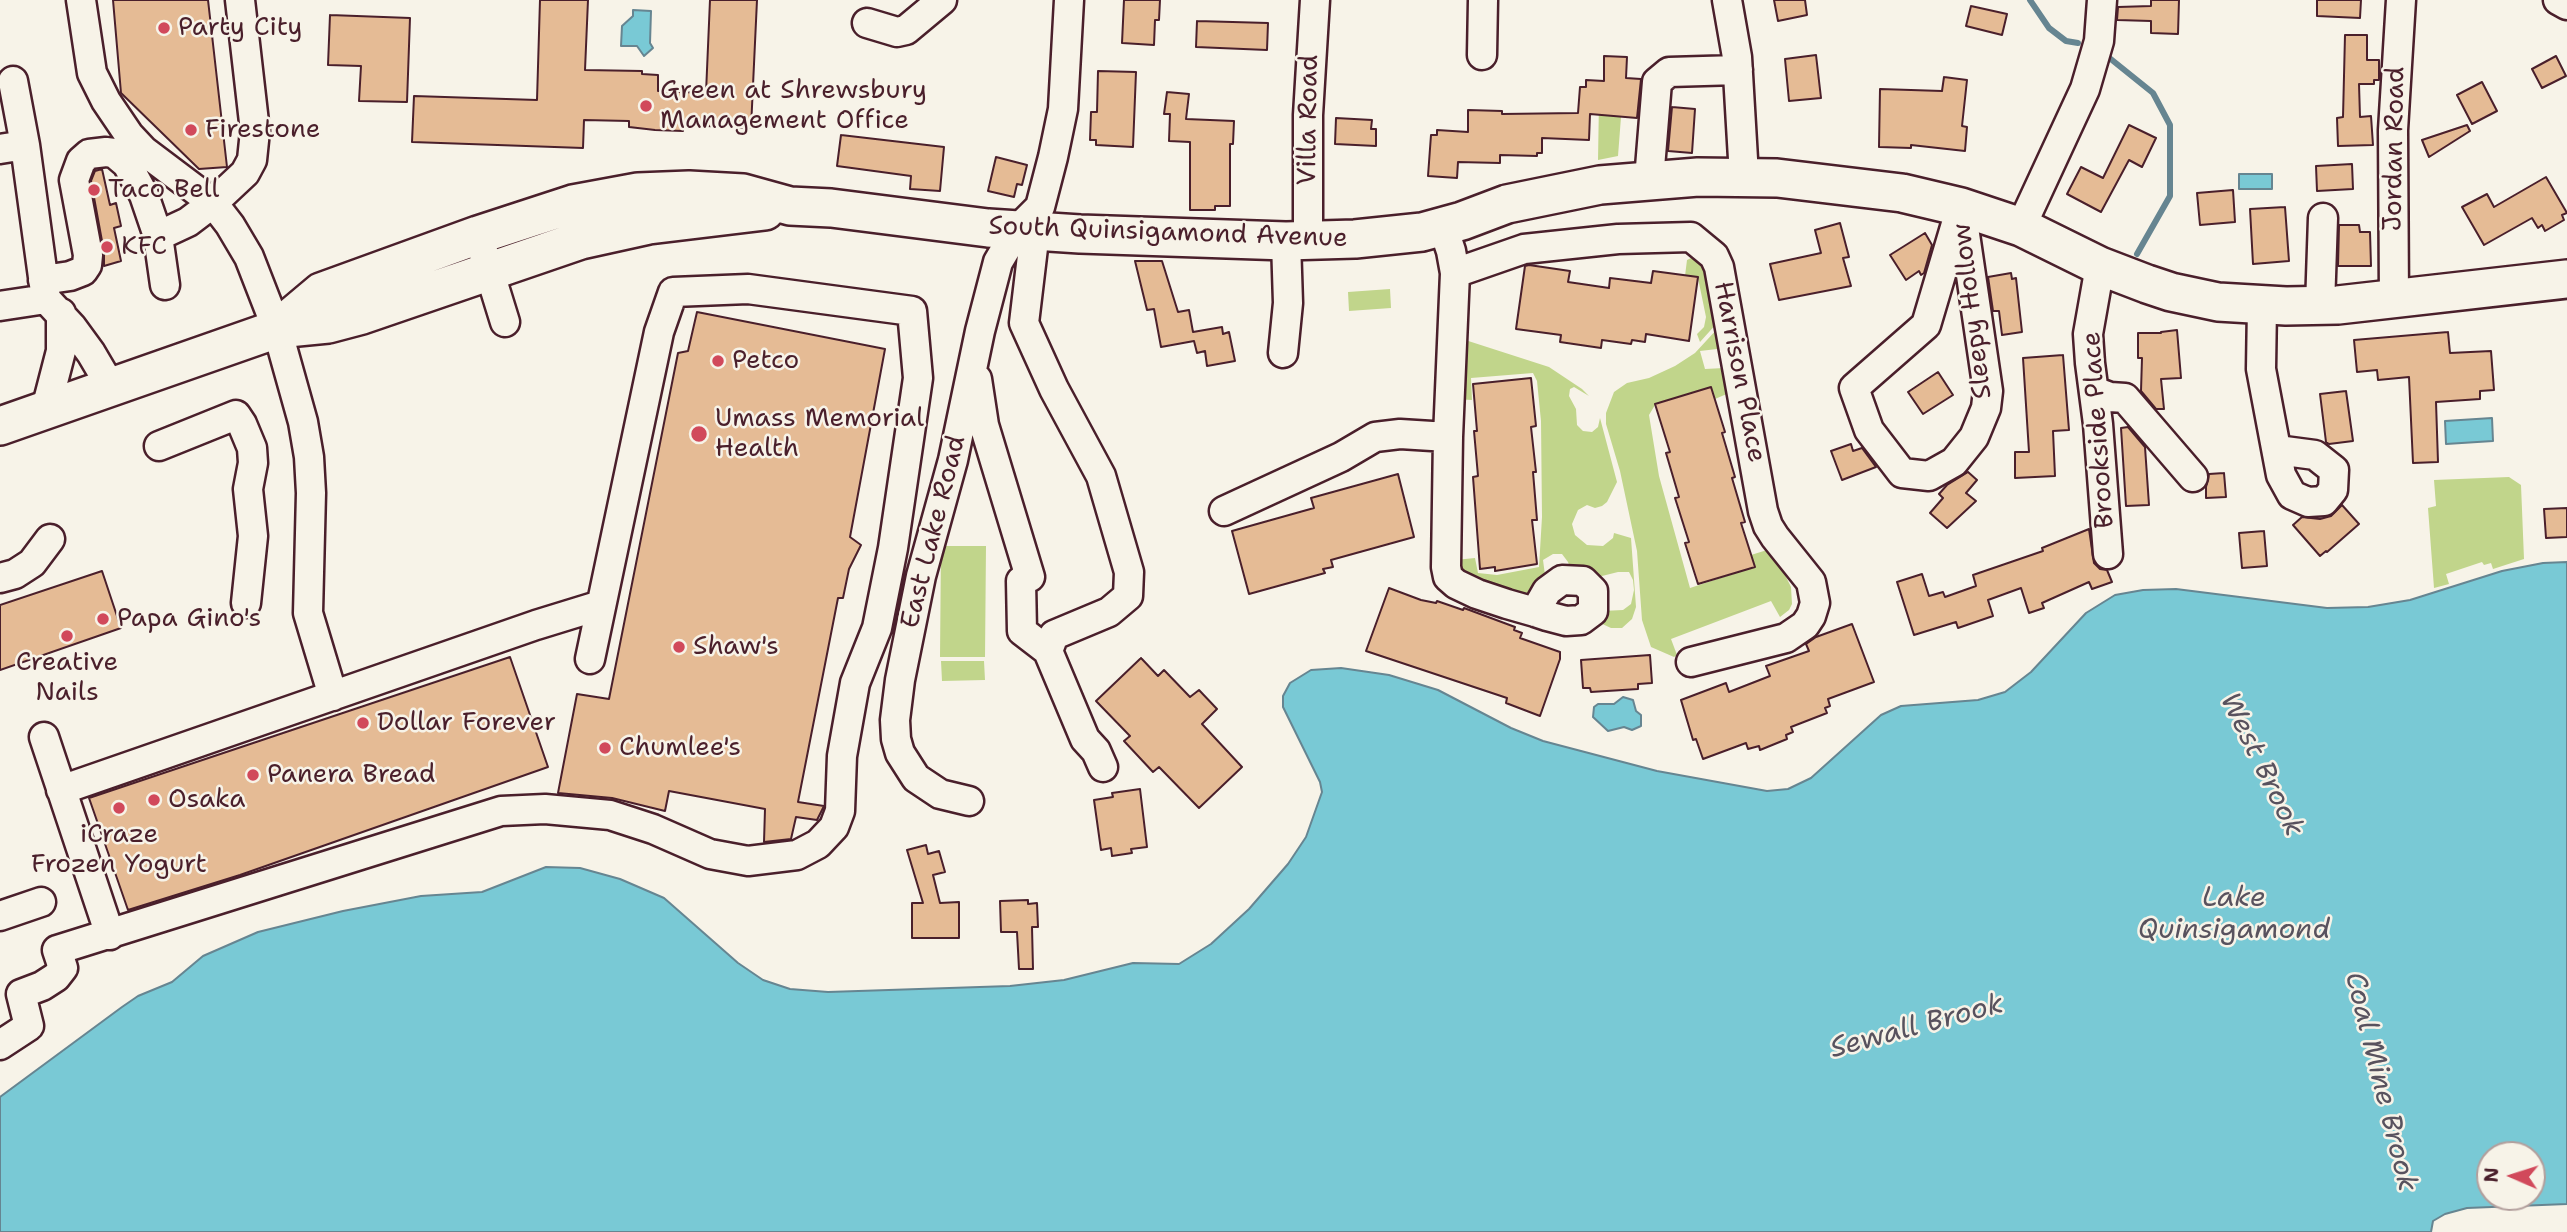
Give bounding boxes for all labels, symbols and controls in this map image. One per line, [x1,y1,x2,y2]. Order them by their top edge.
place label: Party City [178,12,302,44]
marker: Party City [156,20,172,36]
street label: Villa Road [1292,54,1326,186]
street label: Jordan Road [2378,66,2412,232]
place label: Green at Shrewsbury Management Office [660,75,927,136]
marker: Green at Shrewsbury Management Office [638,98,654,114]
place label: Firestone [205,114,321,146]
marker: Firestone [183,122,199,138]
place label: Taco Bell [108,174,219,206]
marker: Taco Bell [86,182,102,198]
street label: South Quinsigamond Avenue [988,211,1348,255]
street label: Sleepy Hollow [1947,221,1999,401]
place label: KFC [121,231,167,263]
marker: KFC [99,239,115,255]
street label: Harrison Place [1706,279,1772,465]
street label: Brookside Place [2077,330,2121,530]
place label: Petco [732,345,799,377]
marker: Petco [710,353,726,369]
place label: Umass Memorial Health [715,403,924,464]
marker: Umass Memorial Health [689,424,709,444]
street label: East Lake Road [895,432,973,632]
place label: Papa Gino's [117,603,261,635]
marker: Papa Gino's [95,611,111,627]
marker: Creative Nails [59,628,75,644]
place label: Shaw's [693,631,779,663]
marker: Shaw's [671,639,687,655]
place label: Creative Nails [16,647,118,708]
water label: West Brook [2212,688,2310,842]
place label: Dollar Forever [377,707,556,739]
marker: Dollar Forever [355,715,371,731]
place label: Chumlee's [619,732,741,764]
marker: Chumlee's [597,740,613,756]
place label: Panera Bread [267,759,435,791]
marker: Panera Bread [245,767,261,783]
place label: Osaka [168,784,245,816]
marker: Osaka [146,792,162,808]
marker: iCraze Frozen Yogurt [111,800,127,816]
place label: iCraze Frozen Yogurt [31,819,207,880]
water label: Lake Quinsigamond [2138,882,2330,948]
water label: Coal Mine Brook [2336,969,2424,1195]
water label: Sewall Brook [1827,988,2007,1066]
north arrow [2476,1141,2546,1211]
text: N [2479,1167,2504,1183]

